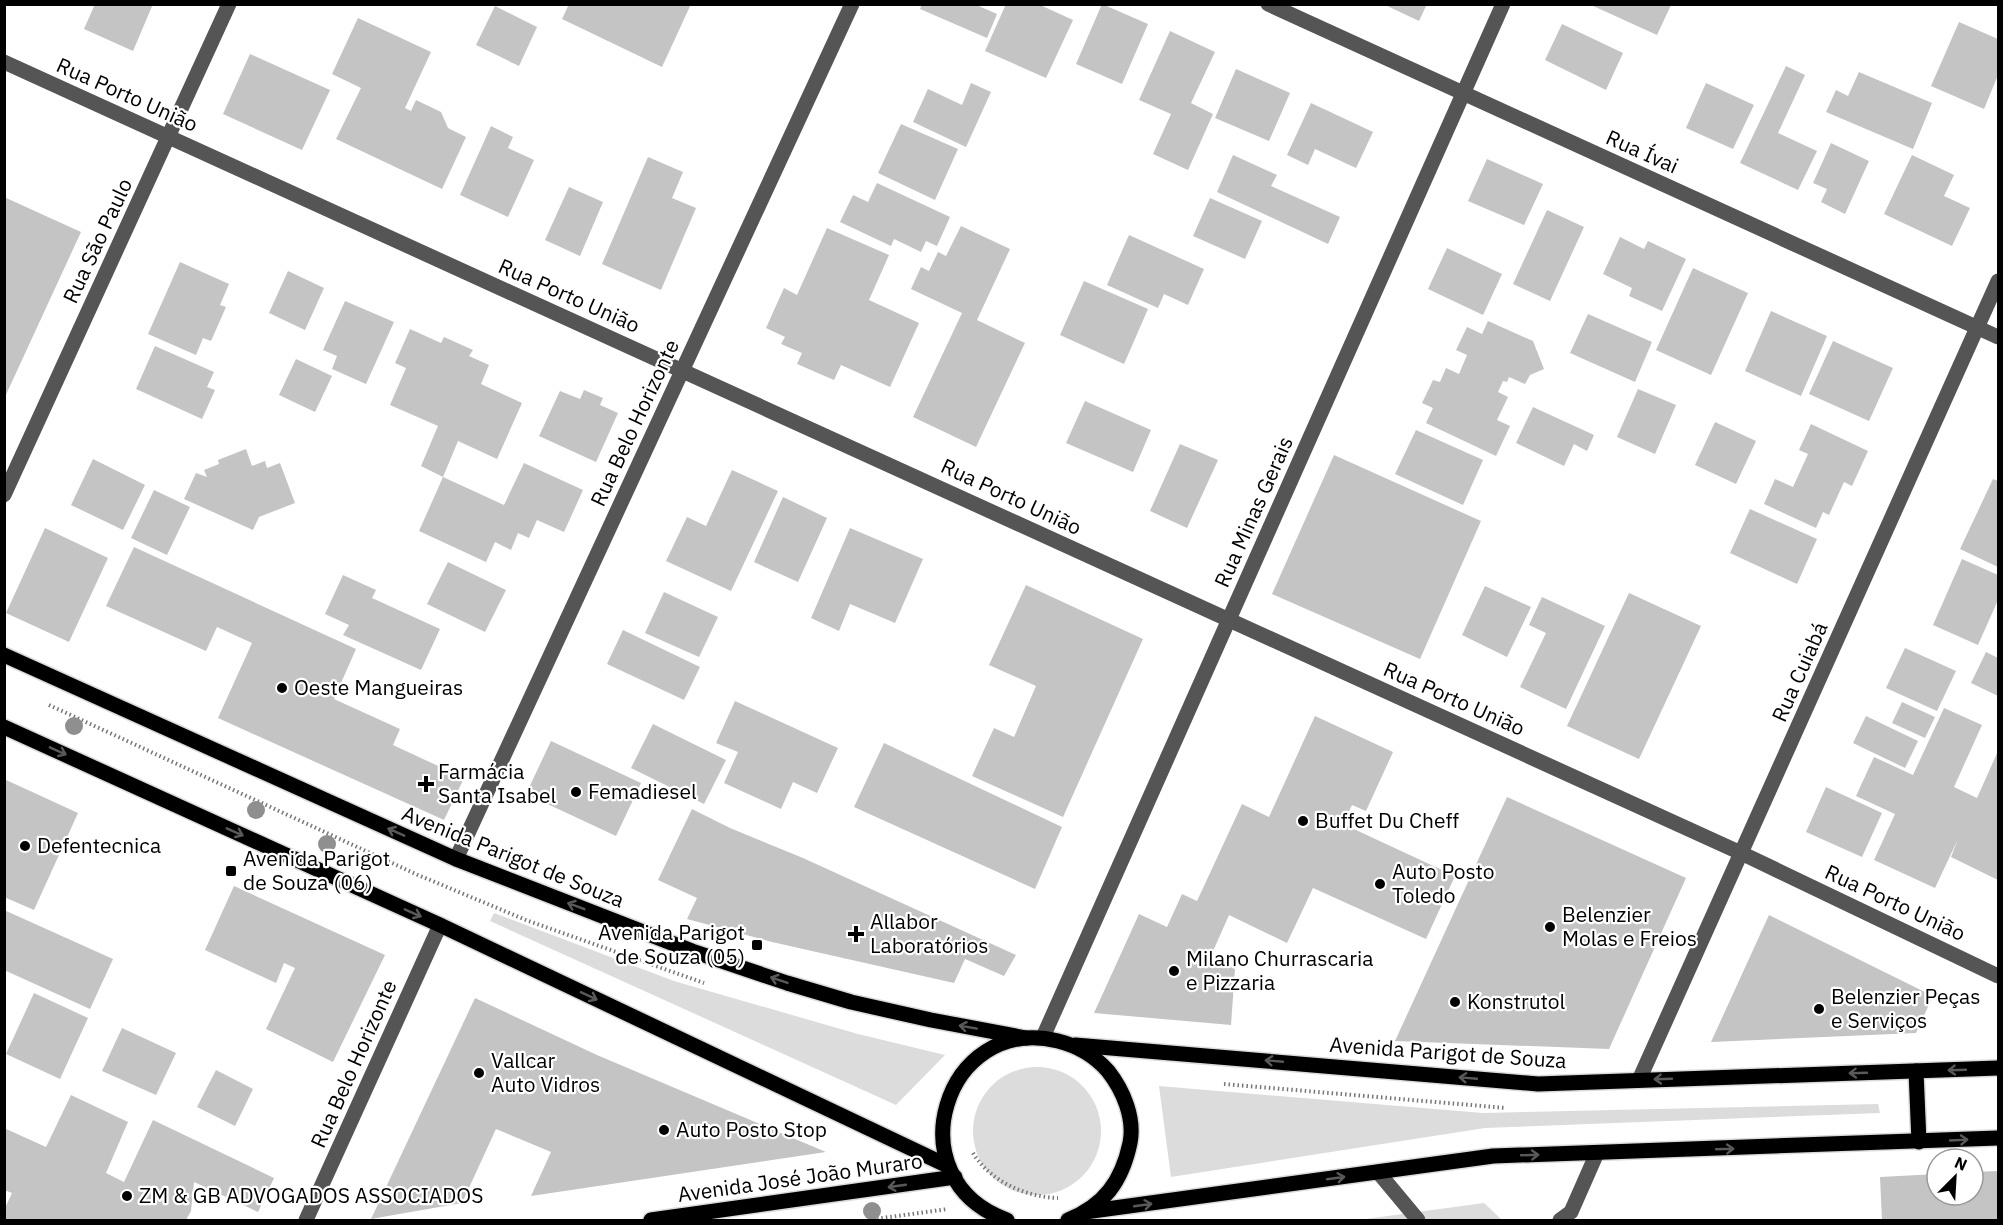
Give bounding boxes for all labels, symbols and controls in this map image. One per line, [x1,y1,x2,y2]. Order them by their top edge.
street label: Rua Porto União [52,50,202,138]
street label: Rua Ívai [1602,123,1683,179]
street label: Rua São Paulo [56,174,138,308]
street label: Rua Porto União [494,251,644,339]
street label: Rua Belo Horizonte [583,335,685,510]
street label: Rua Minas Gerais [1207,432,1299,592]
street label: Rua Porto União [937,451,1086,541]
street label: Rua Cuiabá [1765,617,1834,726]
street label: Rua Porto União [1379,654,1529,742]
place label: Oeste Mangueiras [294,673,463,701]
marker: Oeste Mangueiras [275,681,289,695]
one-way arrow [48,746,66,758]
place label: Farmácia Santa Isabel [438,757,556,809]
marker: Farmácia Santa Isabel [419,777,433,791]
place label: Femadiesel [588,777,697,805]
marker: Femadiesel [569,785,583,799]
street label: Avenida Parigot de Souza [398,799,629,914]
place label: Buffet Du Cheff [1315,806,1459,834]
marker: Buffet Du Cheff [1296,814,1310,828]
one-way arrow [387,826,405,838]
one-way arrow [226,827,244,838]
place label: Defentecnica [37,831,161,859]
marker: Defentecnica [18,839,32,853]
place label: Avenida Parigot de Souza (06) [243,844,390,896]
place label: Auto Posto Toledo [1392,857,1495,909]
street label: Rua Porto União [1821,857,1970,947]
marker: Avenida Parigot de Souza (06) [224,864,238,878]
marker: Auto Posto Toledo [1373,877,1387,891]
one-way arrow [567,900,586,911]
place label: Belenzier Molas e Freios [1562,900,1697,952]
one-way arrow [403,907,421,919]
place label: Allabor Laboratórios [870,907,988,959]
place label: Avenida Parigot de Souza (05) [598,918,745,970]
marker: Belenzier Molas e Freios [1543,920,1557,934]
marker: Allabor Laboratórios [847,925,865,943]
marker: Avenida Parigot de Souza (05) [750,938,764,952]
place label: Milano Churrascaria e Pizzaria [1186,944,1374,996]
marker: Milano Churrascaria e Pizzaria [1167,964,1181,978]
one-way arrow [770,974,789,985]
street label: Rua Belo Horizonte [304,975,403,1152]
place label: Belenzier Peças e Serviços [1831,982,1980,1034]
place label: Konstrutol [1467,987,1566,1015]
one-way arrow [580,990,598,1002]
marker: Konstrutol [1448,995,1462,1009]
marker: Belenzier Peças e Serviços [1812,1002,1826,1016]
one-way arrow [959,1021,978,1032]
street label: Avenida Parigot de Souza [1329,1030,1568,1074]
place label: Vallcar Auto Vidros [491,1046,600,1098]
one-way arrow [1265,1056,1285,1067]
one-way arrow [1948,1064,1968,1075]
marker: Vallcar Auto Vidros [472,1066,486,1080]
one-way arrow [1849,1067,1869,1079]
one-way arrow [1459,1072,1479,1083]
one-way arrow [1654,1074,1674,1085]
place label: Auto Posto Stop [676,1115,827,1143]
marker: Auto Posto Stop [657,1123,671,1137]
one-way arrow [1948,1134,1968,1145]
one-way arrow [1714,1143,1734,1154]
street label: Avenida José João Muraro [676,1146,924,1208]
north arrow [1925,1147,1985,1207]
one-way arrow [1519,1150,1539,1161]
text: N [1952,1152,1970,1175]
one-way arrow [1326,1172,1346,1183]
one-way arrow [887,1180,907,1191]
place label: ZM & GB ADVOGADOS ASSOCIADOS [139,1181,483,1209]
marker: ZM & GB ADVOGADOS ASSOCIADOS [120,1189,134,1203]
one-way arrow [1133,1199,1153,1210]

